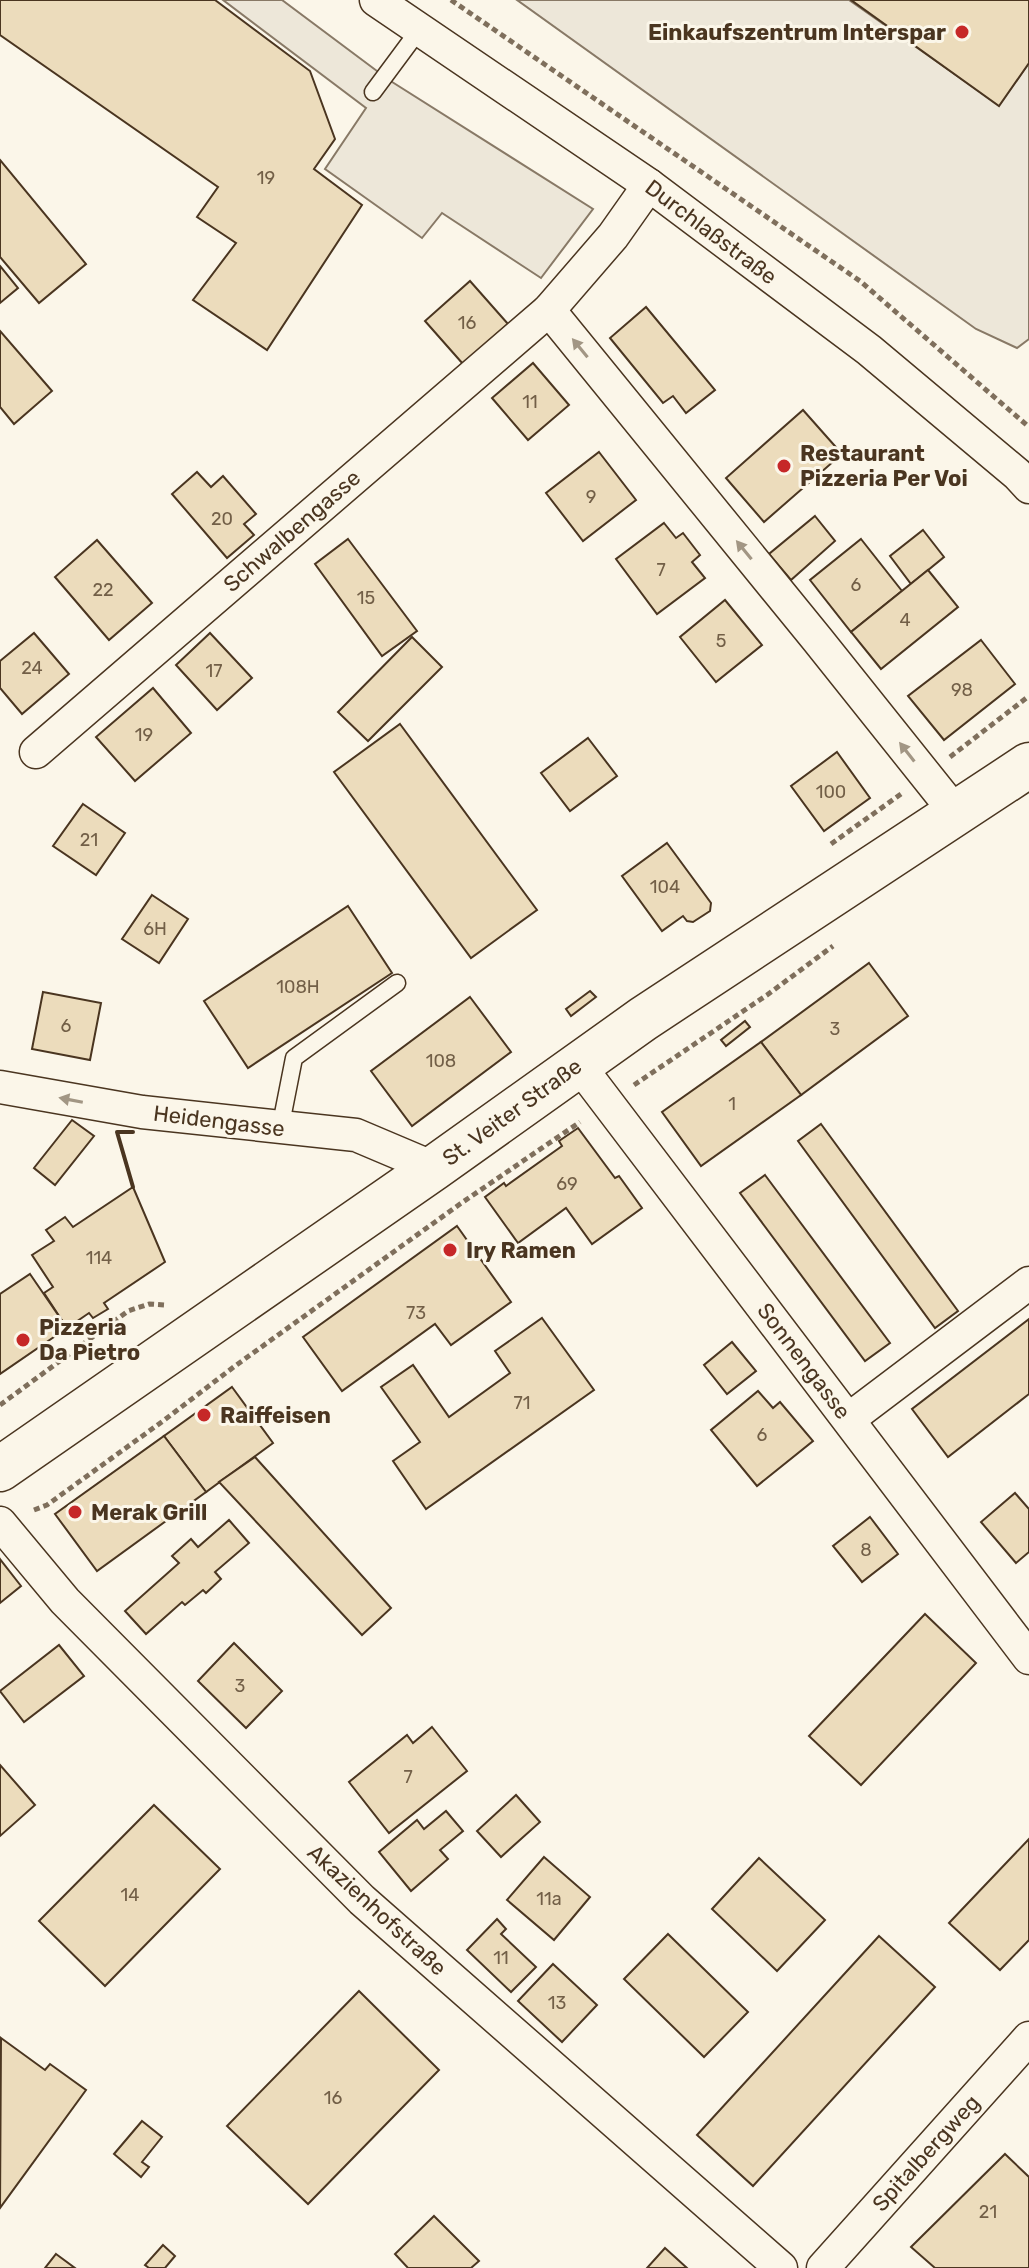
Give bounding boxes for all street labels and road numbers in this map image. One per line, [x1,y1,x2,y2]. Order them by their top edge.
street label: Durchlaßstraße [640,174,782,290]
street label: Schwalbengasse [218,464,366,598]
street label: St. Veiter Straße [437,1052,587,1172]
street label: Heidengasse [152,1100,286,1142]
street label: Sonnengasse [751,1298,857,1424]
street label: Akazienhofstraße [302,1839,452,1981]
street label: Spitalbergweg [867,2089,985,2217]

